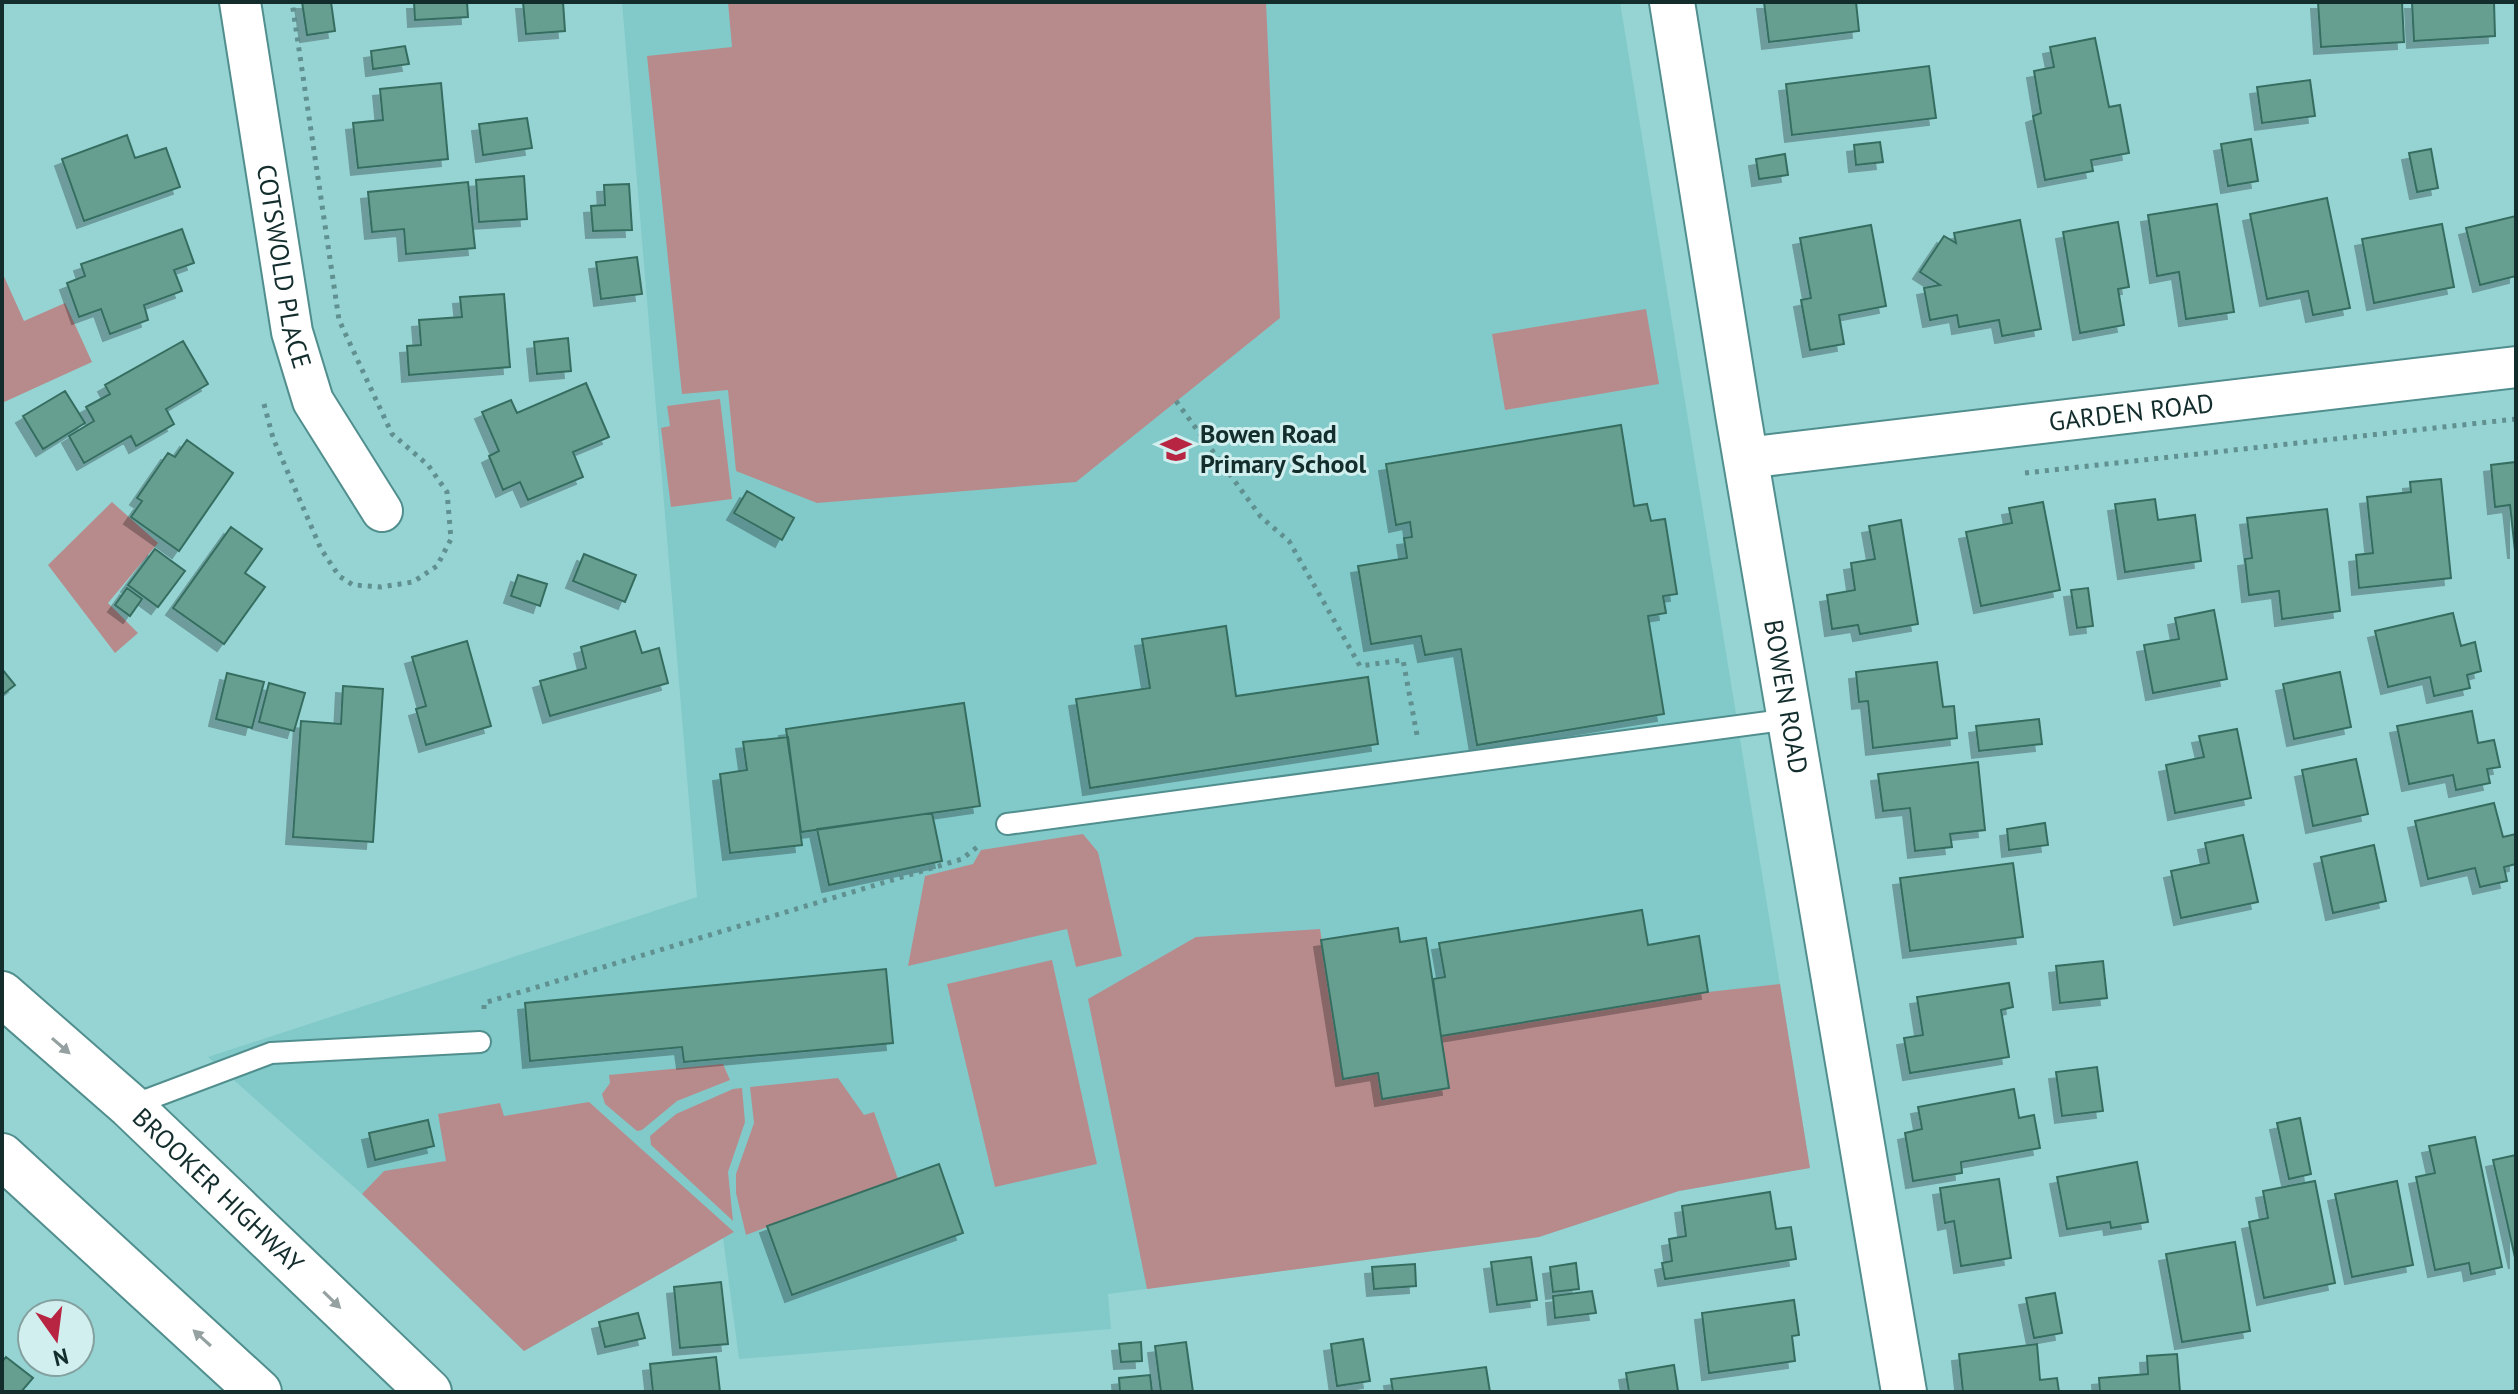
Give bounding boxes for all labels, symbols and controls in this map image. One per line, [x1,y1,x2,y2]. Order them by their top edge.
street label: COTSWOLD PLACE [250,162,319,372]
street label: GARDEN ROAD [2047,386,2215,438]
place label: Bowen Road Primary School [1200,417,1366,480]
school or university icon: Bowen Road Primary School [1159,432,1193,466]
street label: BOWEN ROAD [1757,617,1816,776]
one-way arrow [51,1036,70,1054]
street label: BROOKER HIGHWAY [126,1100,311,1280]
one-way arrow [323,1290,342,1308]
north arrow [16,1298,96,1378]
one-way arrow [193,1330,212,1348]
text: N [50,1342,71,1373]

